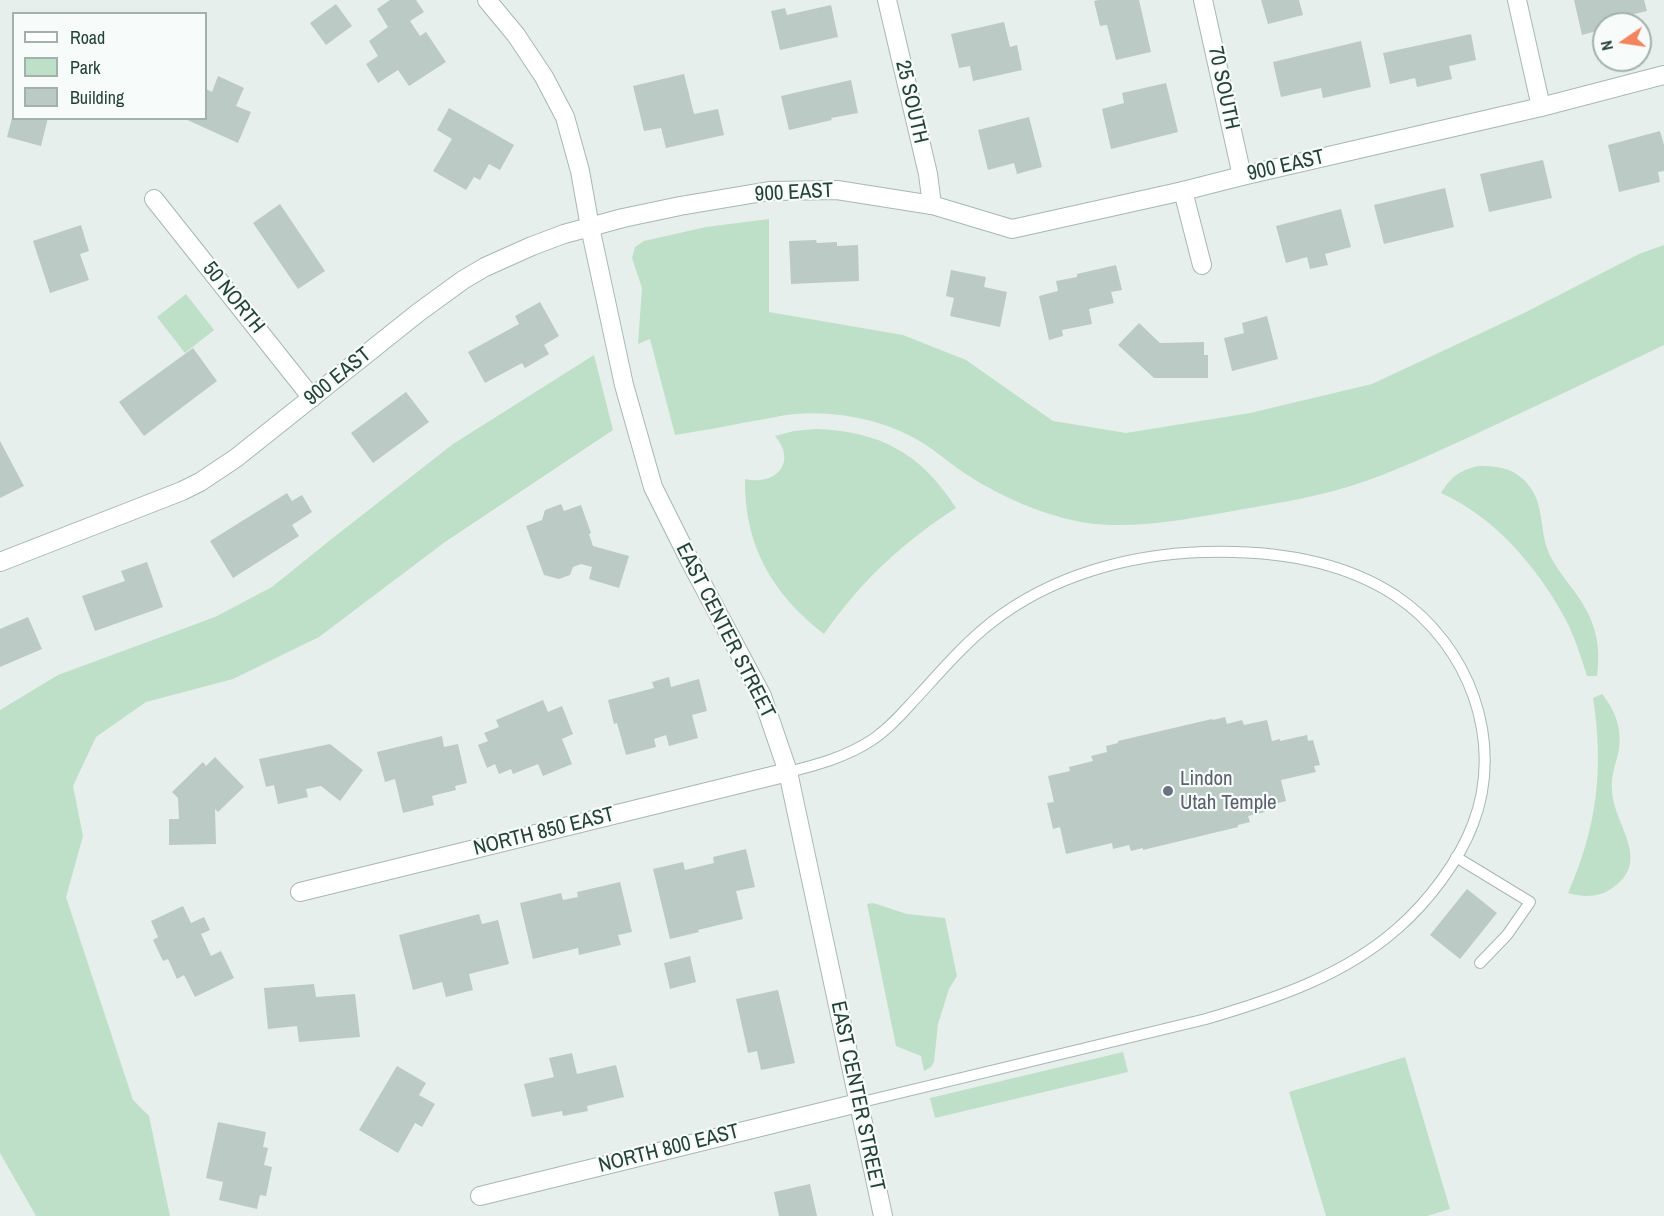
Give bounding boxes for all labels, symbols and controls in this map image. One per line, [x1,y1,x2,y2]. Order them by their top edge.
legend [12,12,207,120]
north arrow [1592,12,1652,72]
text: Road [70,25,105,50]
text: N [1595,39,1618,53]
street label: 70 SOUTH [1202,44,1244,132]
text: Park [70,55,100,80]
street label: 25 SOUTH [889,58,933,146]
text: Building [70,85,124,110]
street label: 900 EAST [1245,145,1327,187]
street label: 900 EAST [754,178,834,208]
street label: 50 NORTH [197,257,269,339]
street label: 900 EAST [300,343,376,411]
street label: EAST CENTER STREET [670,539,780,723]
place label: Lindon Utah Temple [1180,766,1277,816]
marker: Lindon Utah Temple [1161,784,1175,798]
street label: NORTH 850 EAST [471,802,617,862]
street label: EAST CENTER STREET [825,999,889,1193]
street label: NORTH 800 EAST [596,1119,742,1179]

